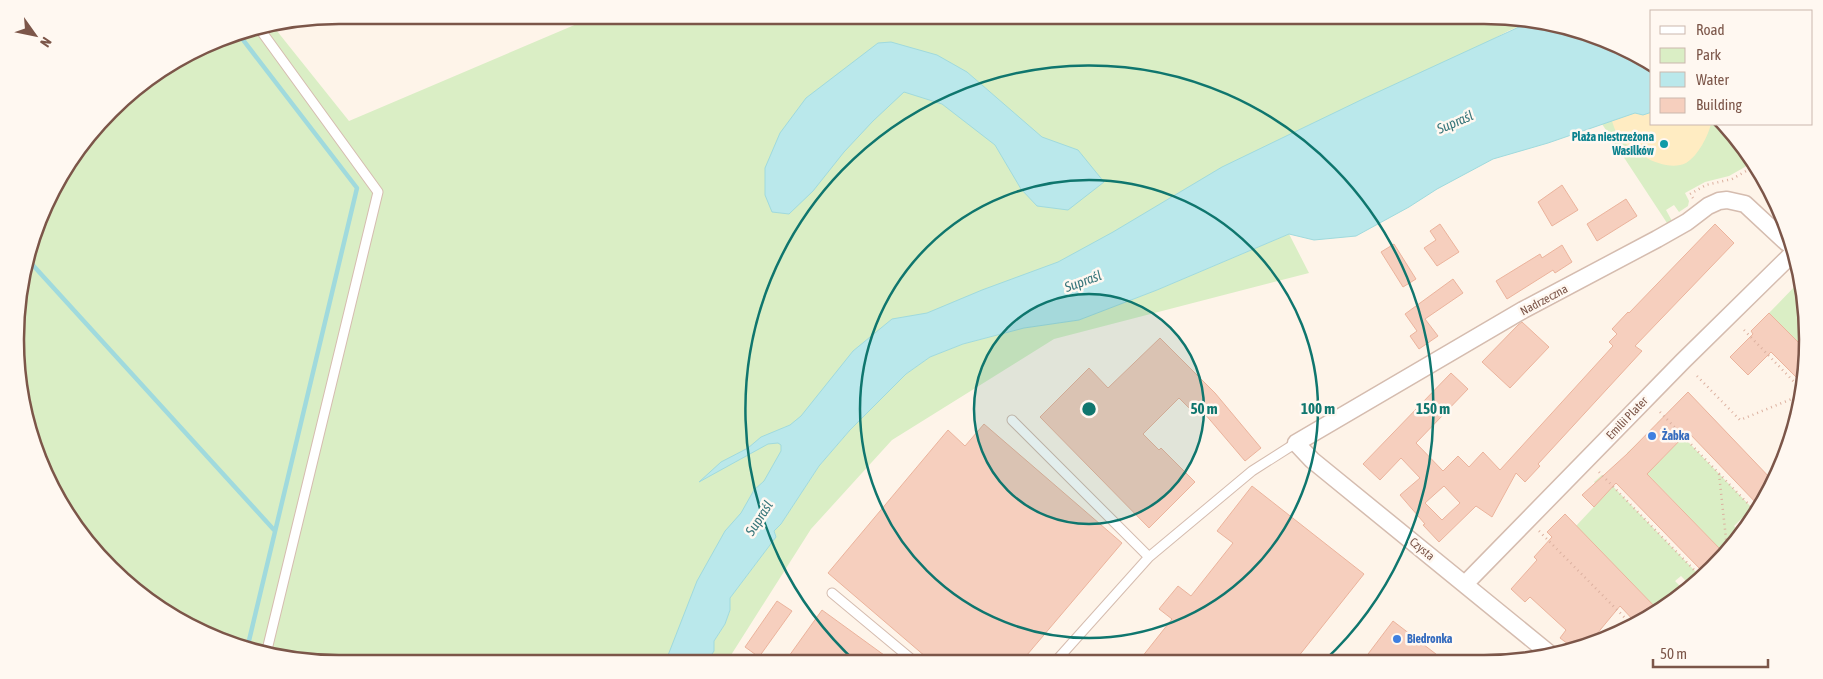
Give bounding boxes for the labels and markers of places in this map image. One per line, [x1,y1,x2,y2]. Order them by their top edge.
place label: Plaża niestrzeżona Wasilków [1572,130,1655,158]
marker: Plaża niestrzeżona Wasilków [1658,138,1670,150]
centre of rings [1080,400,1098,418]
place label: Żabka [1662,428,1690,443]
marker: Żabka [1646,430,1658,442]
place label: Biedronka [1407,632,1453,646]
marker: Biedronka [1391,633,1403,645]

